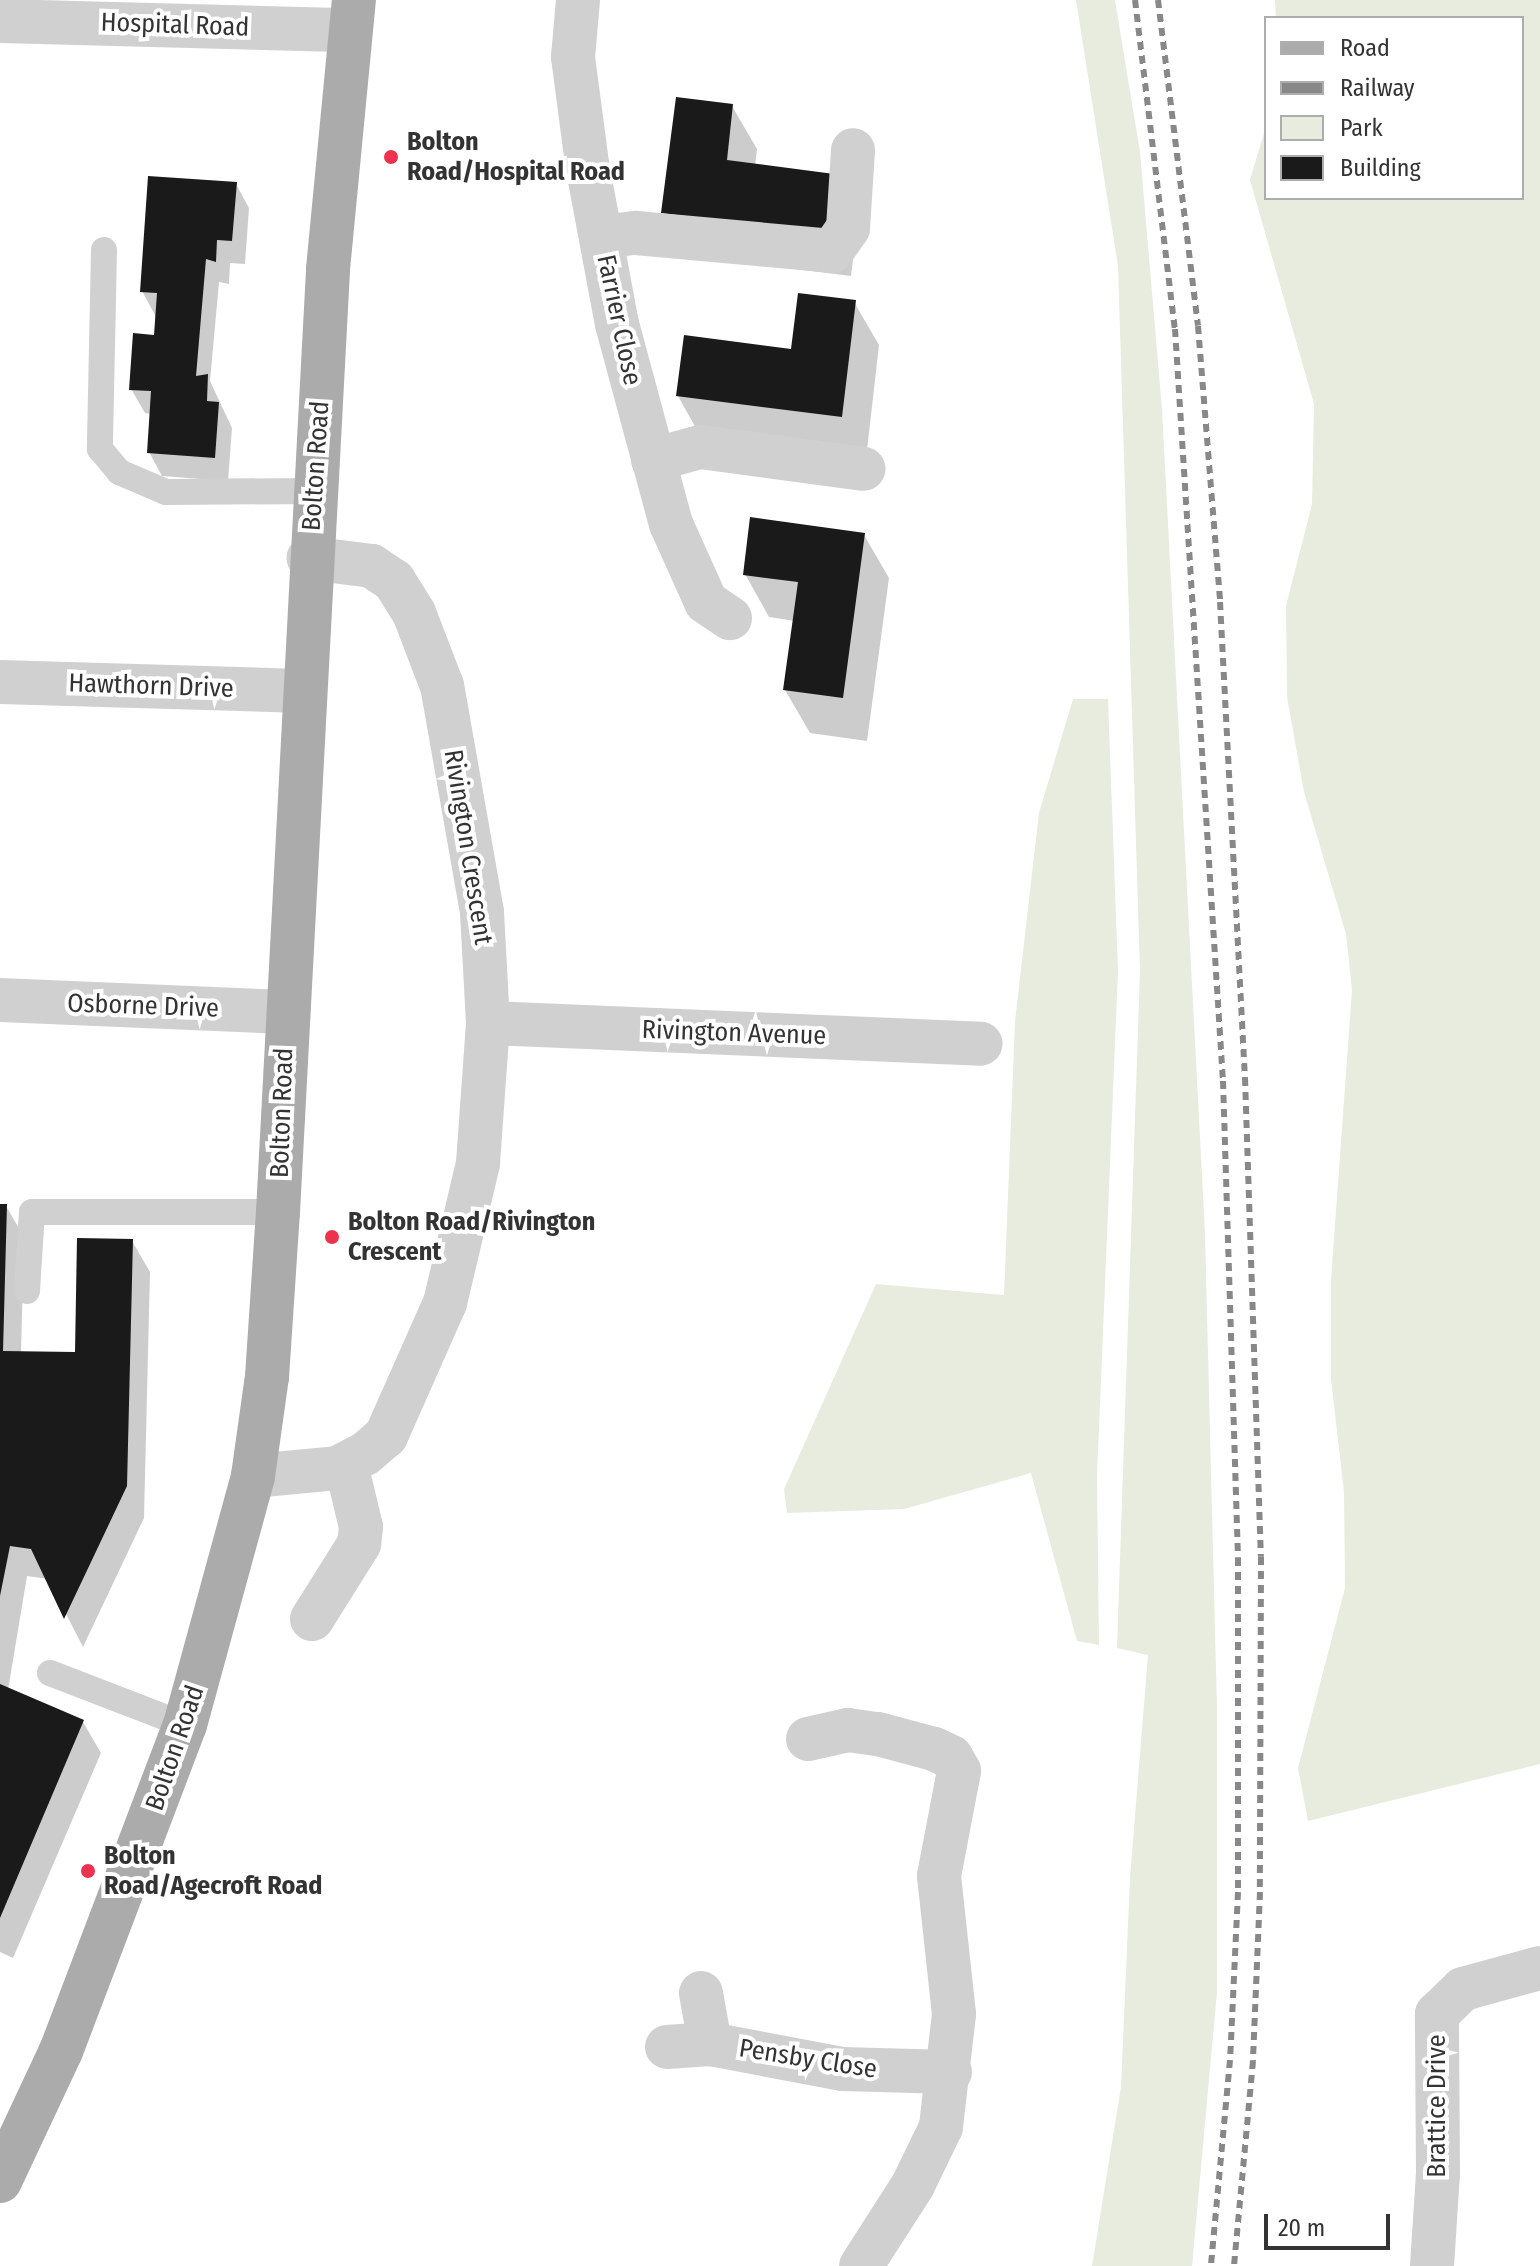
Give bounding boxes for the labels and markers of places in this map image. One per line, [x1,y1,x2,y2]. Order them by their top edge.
place label: Bolton Road/Hospital Road [407,126,625,188]
marker: Bolton Road/Hospital Road [382,148,400,166]
place label: Bolton Road/Rivington Crescent [348,1206,595,1268]
marker: Bolton Road/Rivington Crescent [323,1228,341,1246]
place label: Bolton Road/Agecroft Road [104,1840,322,1902]
marker: Bolton Road/Agecroft Road [79,1862,97,1880]

